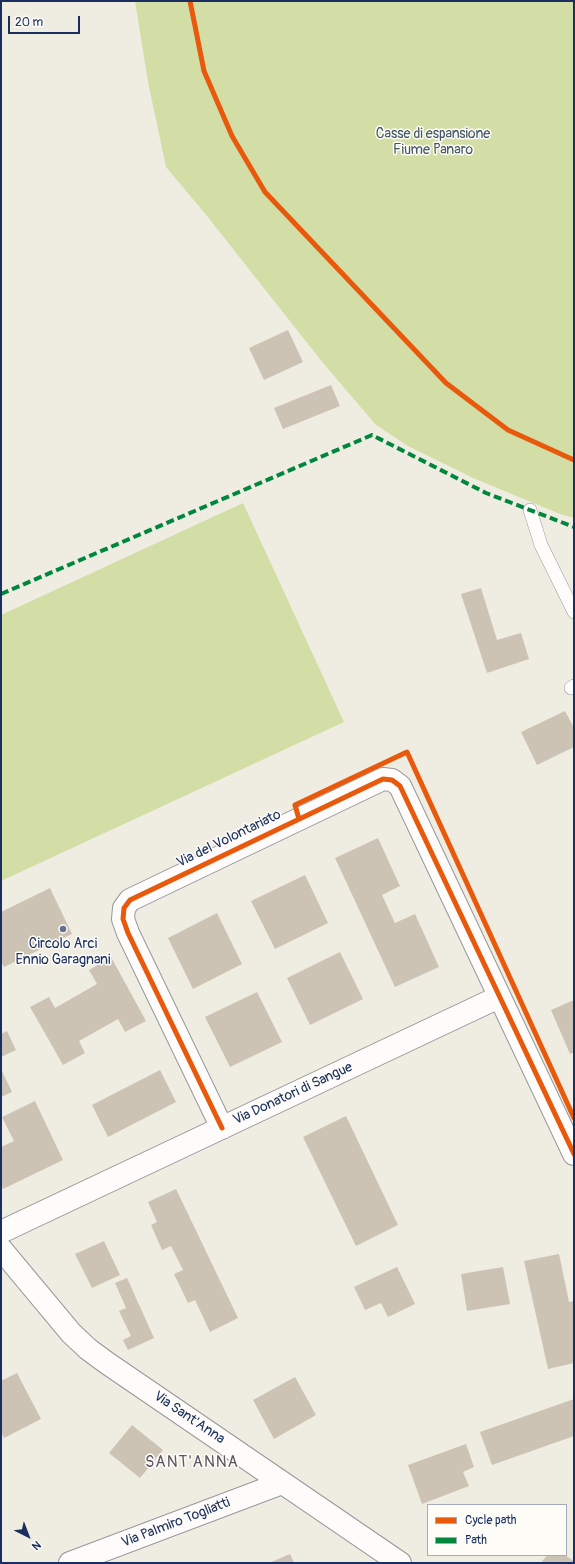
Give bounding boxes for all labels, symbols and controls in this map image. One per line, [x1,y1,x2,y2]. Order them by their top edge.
scale bar [10,8,82,34]
text: 20 m [15,15,43,30]
park label: Casse di espansione Fiume Panaro [376,126,490,158]
street label: Via del Volontariato [174,806,284,872]
marker: Circolo Arci Ennio Garagnani [58,924,68,934]
place label: Circolo Arci Ennio Garagnani [16,936,110,968]
street label: Via Donatori di Sangue [231,1059,355,1129]
street label: Via Sant'Anna [150,1388,228,1448]
district label: SANT'ANNA [145,1453,239,1473]
street label: Via Palmiro Togliatti [119,1495,233,1551]
legend [427,1504,567,1556]
text: Cycle path [465,1513,516,1528]
north arrow [8,1516,48,1556]
text: Path [465,1533,487,1548]
text: N [29,1538,43,1553]

